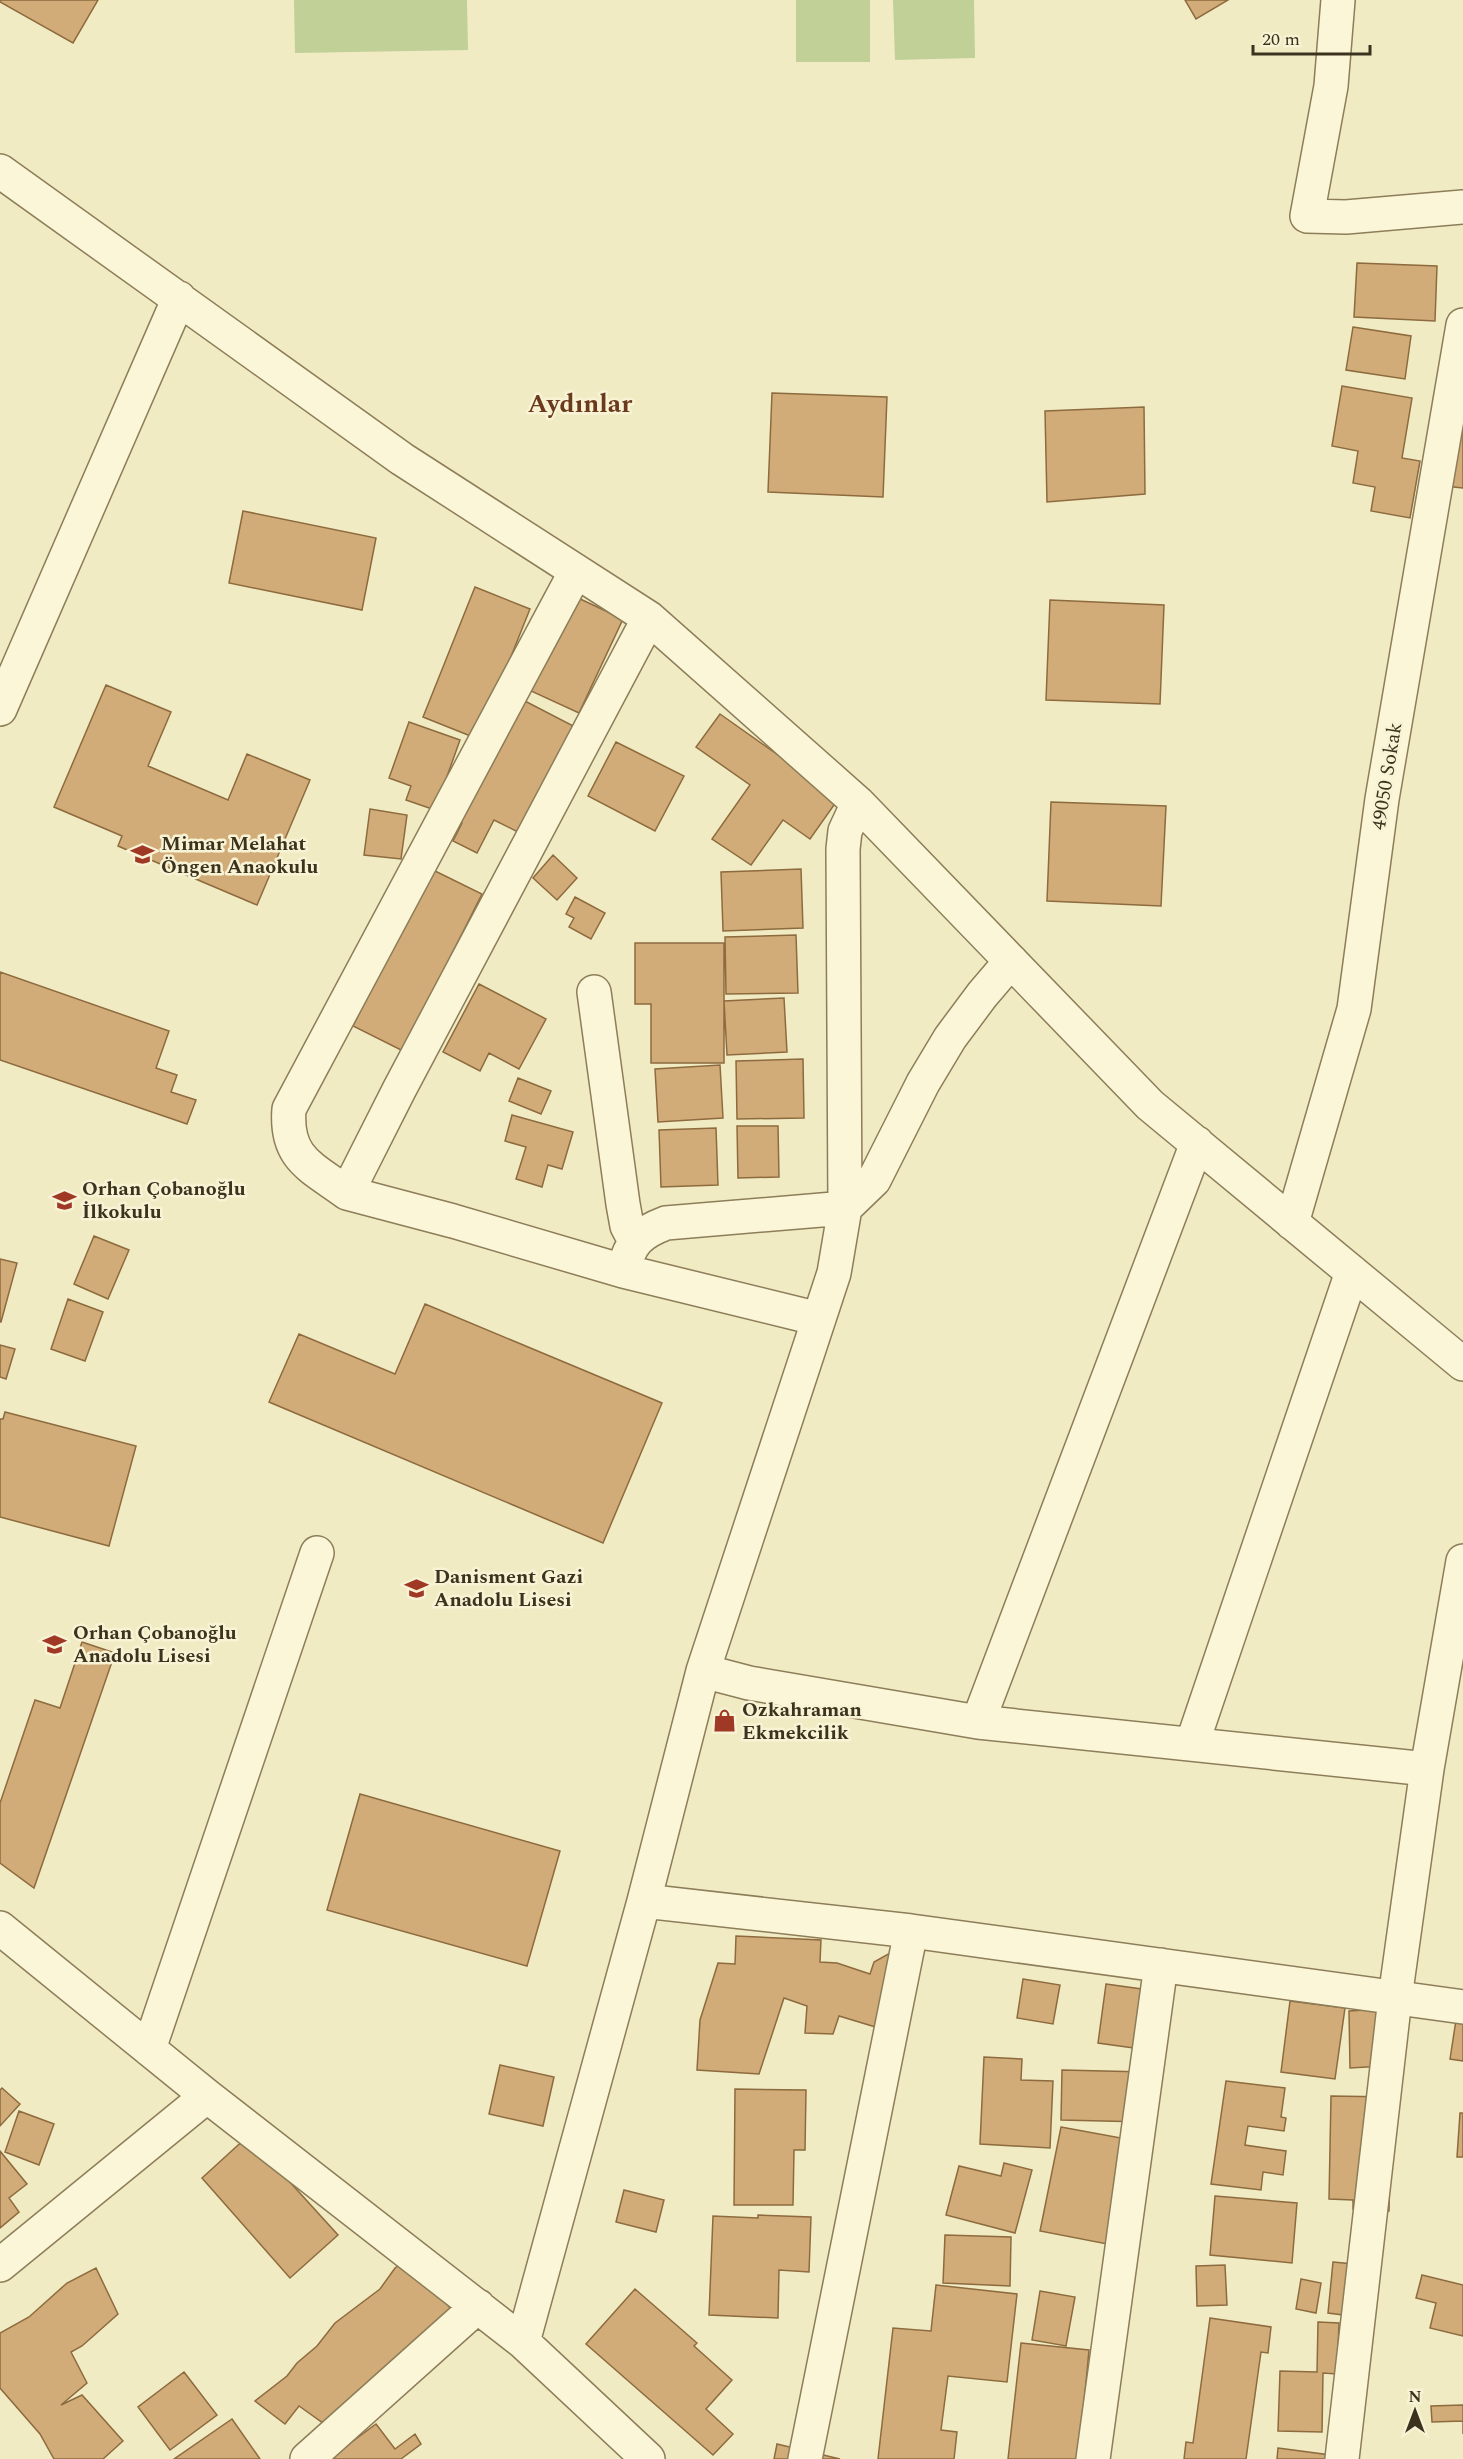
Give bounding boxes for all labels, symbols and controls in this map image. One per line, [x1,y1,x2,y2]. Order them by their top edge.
scale bar [1253,18,1370,56]
text: 20 m [1262,26,1300,53]
district label: Aydınlar [528,384,633,424]
street label: 49050 Sokak [1364,720,1410,832]
place label: Mimar Melahat Öngen Anaokulu [161,829,318,882]
school or university icon: Mimar Melahat Öngen Anaokulu [130,841,156,867]
place label: Orhan Çobanoğlu İlkokulu [82,1174,246,1227]
school or university icon: Orhan Çobanoğlu İlkokulu [51,1187,77,1213]
place label: Danisment Gazi Anadolu Lisesi [434,1562,583,1615]
school or university icon: Danisment Gazi Anadolu Lisesi [403,1575,429,1601]
place label: Orhan Çobanoğlu Anadolu Lisesi [73,1618,237,1671]
school or university icon: Orhan Çobanoğlu Anadolu Lisesi [42,1631,68,1657]
place label: Ozkahraman Ekmekcilik [742,1695,862,1748]
shop icon: Ozkahraman Ekmekcilik [711,1708,737,1734]
north arrow [1385,2381,1445,2441]
text: N [1408,2385,1422,2409]

